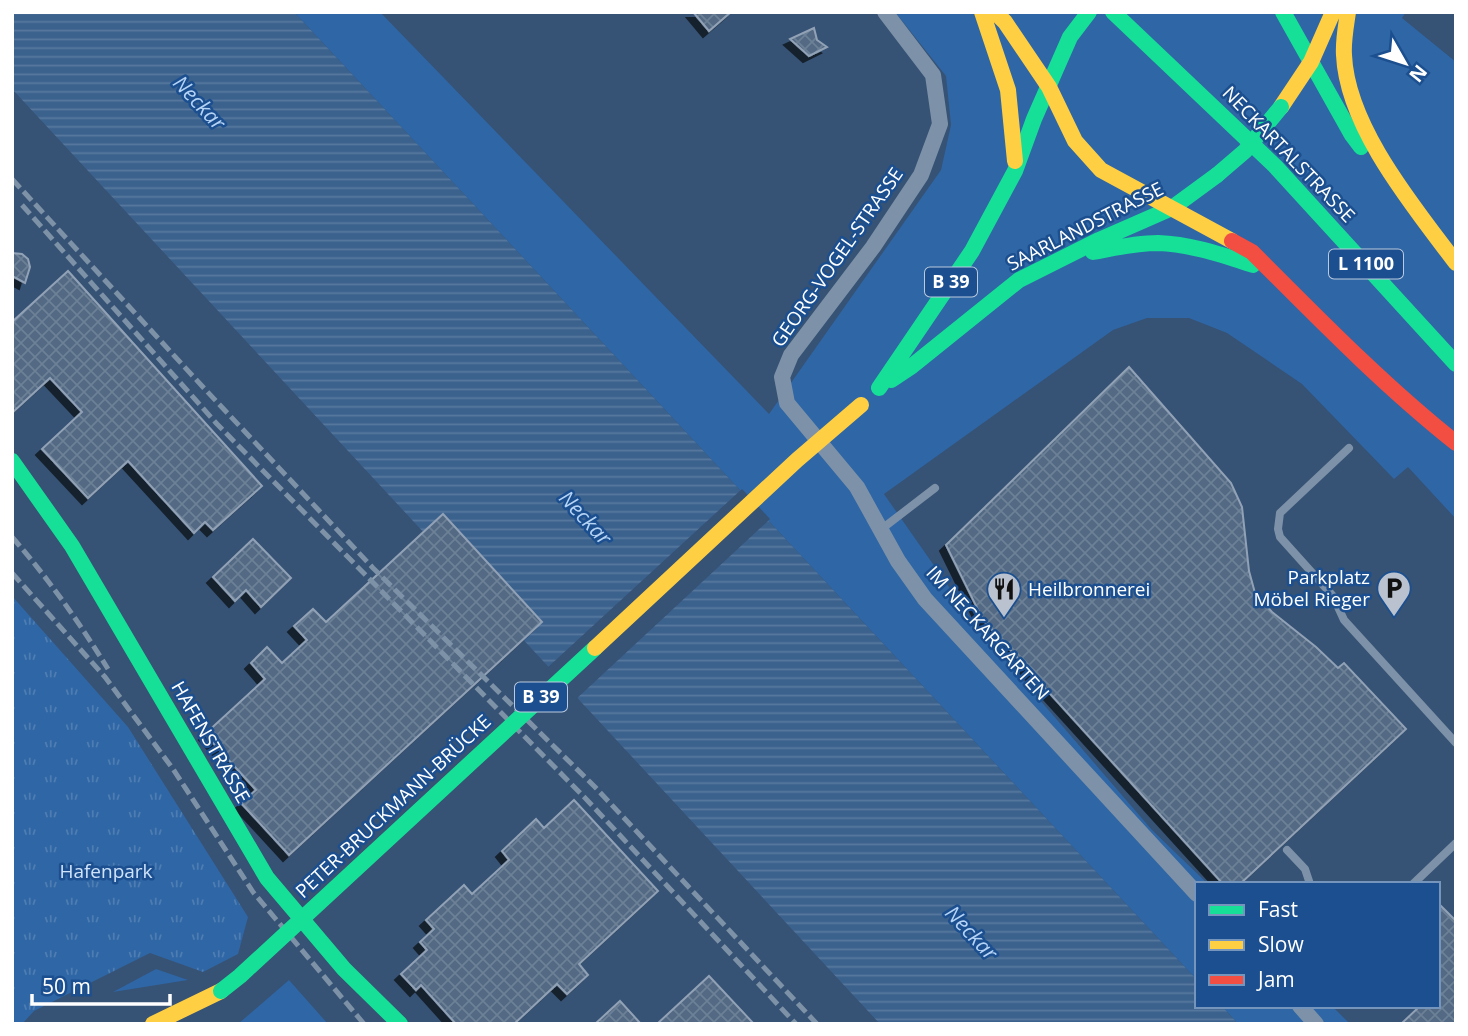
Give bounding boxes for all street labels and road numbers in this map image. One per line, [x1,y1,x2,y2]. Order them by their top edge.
street label: NECKARTALSTRASSE [1217,80,1361,228]
street label: GEORG-VOGEL-STRASSE [765,162,909,352]
street label: SAARLANDSTRASSE [1002,175,1168,277]
road number: L 1100 [1329,250,1403,278]
road number: B 39 [925,268,977,296]
street label: IM NECKARGARTEN [921,560,1055,706]
street label: HAFENSTRASSE [166,676,256,808]
road number: B 39 [515,682,567,712]
street label: PETER-BRUCKMANN-BRÜCKE [290,708,496,904]

